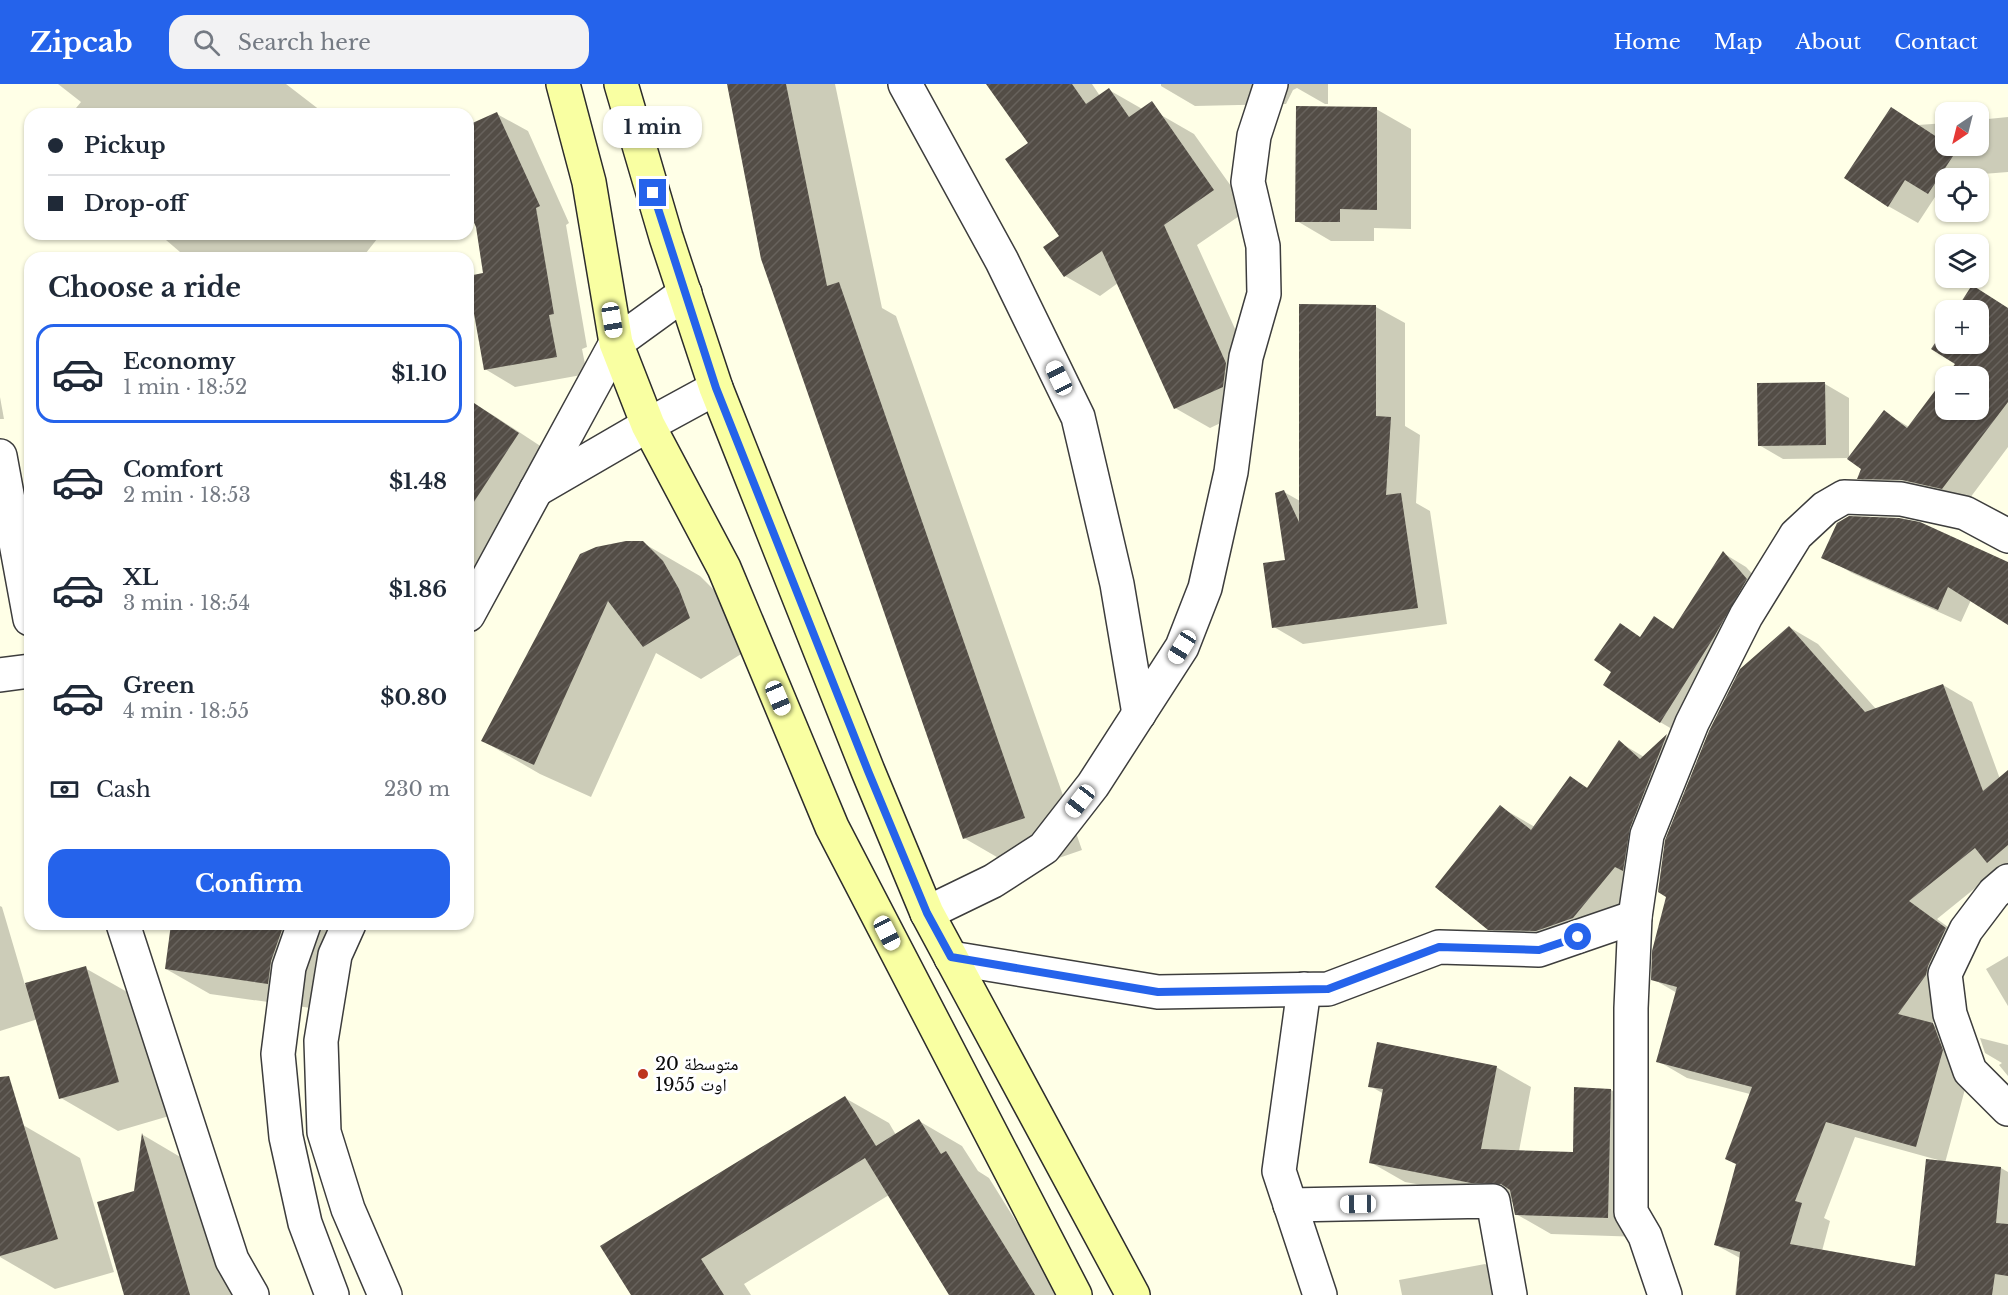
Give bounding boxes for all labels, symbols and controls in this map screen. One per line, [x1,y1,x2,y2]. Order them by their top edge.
search box [169,15,589,69]
text: Zipcab [30,25,133,60]
icon: search [190,26,223,59]
text: Search here [238,29,371,56]
text: Home [1614,29,1681,55]
text: Map [1714,29,1762,55]
text: About [1795,29,1861,55]
text: Contact [1894,29,1978,55]
north arrow [1935,102,1989,156]
map controls [1935,102,1989,420]
callout: 1 min [604,106,702,148]
text: 1 min [624,115,681,139]
text: Pickup [84,132,166,159]
button: locate [1935,168,1989,222]
route end [639,179,666,206]
text: Drop-off [84,190,186,217]
button: layers [1935,234,1989,288]
text: Choose a ride [48,271,241,304]
button: + [1935,300,1989,354]
car [600,301,624,339]
icon: car [51,347,105,401]
text: Economy [123,348,235,375]
car [1043,358,1075,398]
text: $1.10 [391,360,447,387]
button: − [1935,366,1989,420]
text: 1 min · 18:52 [123,375,247,399]
icon: car [51,455,105,509]
text: Comfort [123,456,223,483]
text: $1.48 [389,468,447,495]
text: 2 min · 18:53 [123,483,251,507]
icon: car [51,563,105,617]
text: XL [123,564,158,591]
text: $1.86 [389,576,447,603]
text: 3 min · 18:54 [123,591,250,615]
car [1165,627,1199,667]
icon: car [51,671,105,725]
text: Green [123,672,195,699]
car [763,678,793,718]
text: $0.80 [380,684,447,711]
text: 4 min · 18:55 [123,699,249,723]
icon: cash [48,773,81,806]
text: Cash [96,776,151,803]
text: 230 m [384,777,450,801]
car [1062,781,1098,821]
button: Confirm [48,849,450,918]
car [871,913,903,953]
route start [1564,923,1591,950]
place label: متوسطة 20 اوت 1955 [655,1053,739,1096]
marker: متوسطة 20 اوت 1955 [636,1067,650,1081]
car [1340,1195,1376,1213]

